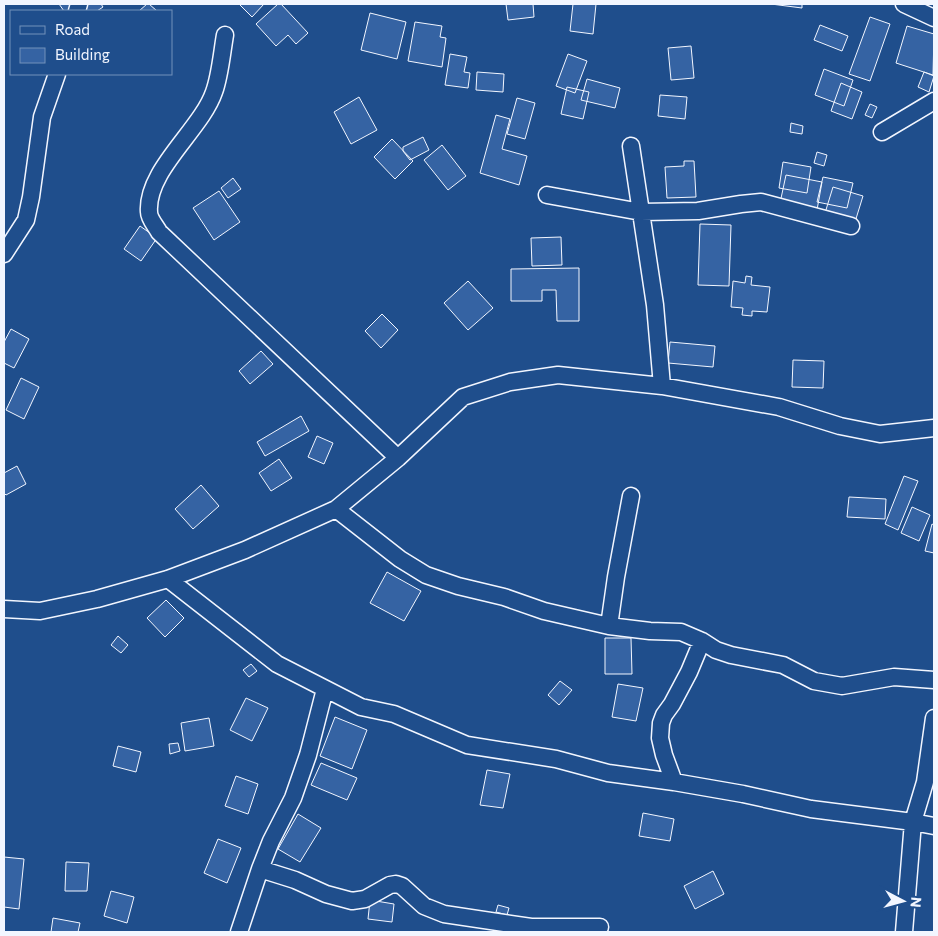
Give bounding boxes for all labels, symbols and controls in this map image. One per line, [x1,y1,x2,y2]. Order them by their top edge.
legend [10,10,172,75]
text: Road [55,20,90,38]
text: Building [55,45,110,63]
north arrow [878,876,928,926]
text: N [907,896,925,909]

